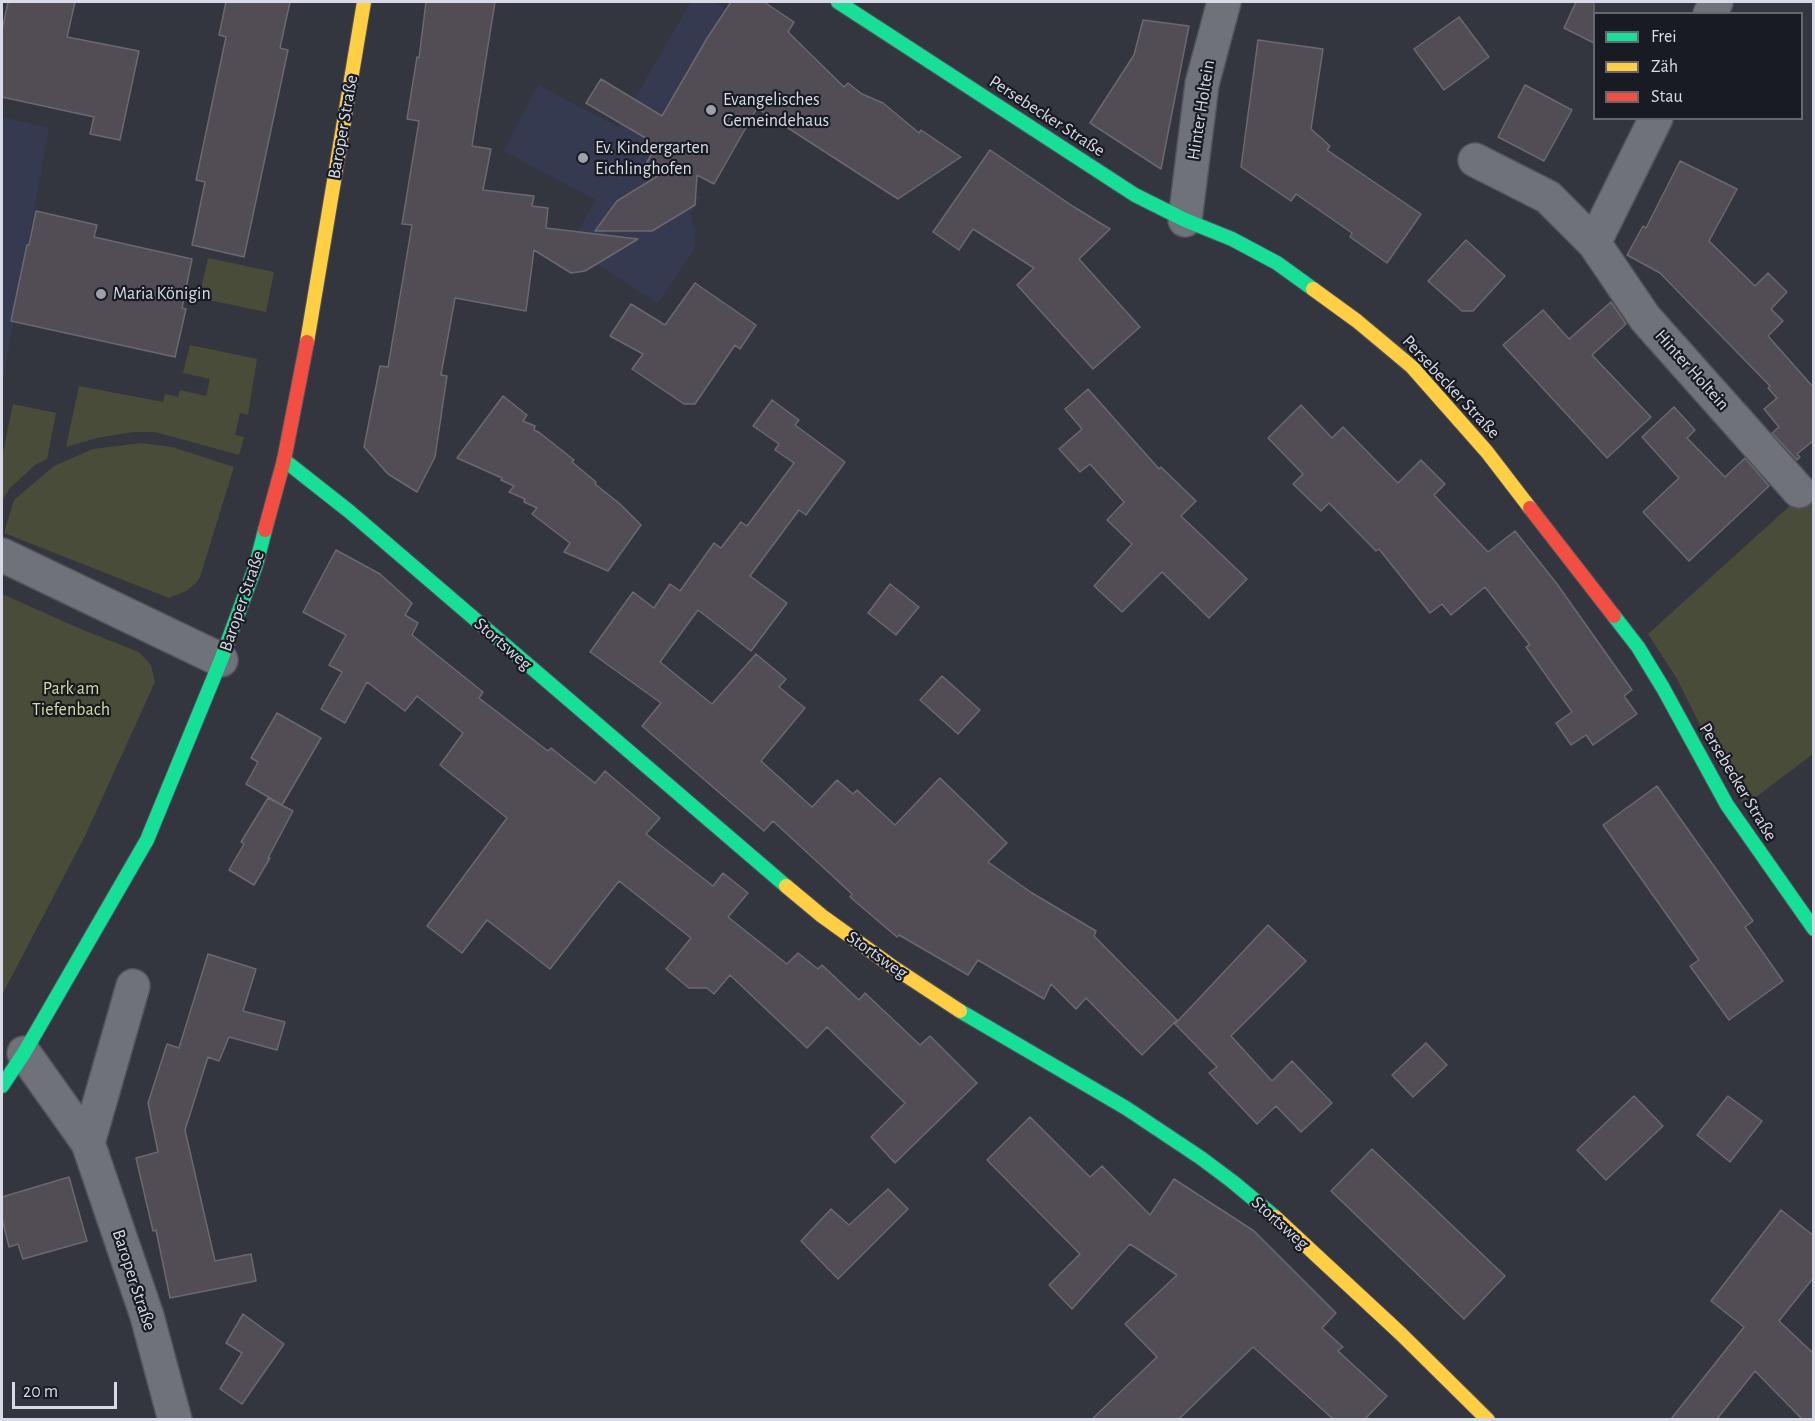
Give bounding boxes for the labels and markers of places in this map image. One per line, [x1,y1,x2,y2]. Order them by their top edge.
place label: Evangelisches Gemeindehaus [723,89,829,132]
marker: Evangelisches Gemeindehaus [704,103,718,117]
place label: Ev. Kindergarten Eichlinghofen [595,137,709,180]
marker: Ev. Kindergarten Eichlinghofen [576,151,590,165]
place label: Maria Königin [113,283,211,305]
marker: Maria Königin [94,287,108,301]

